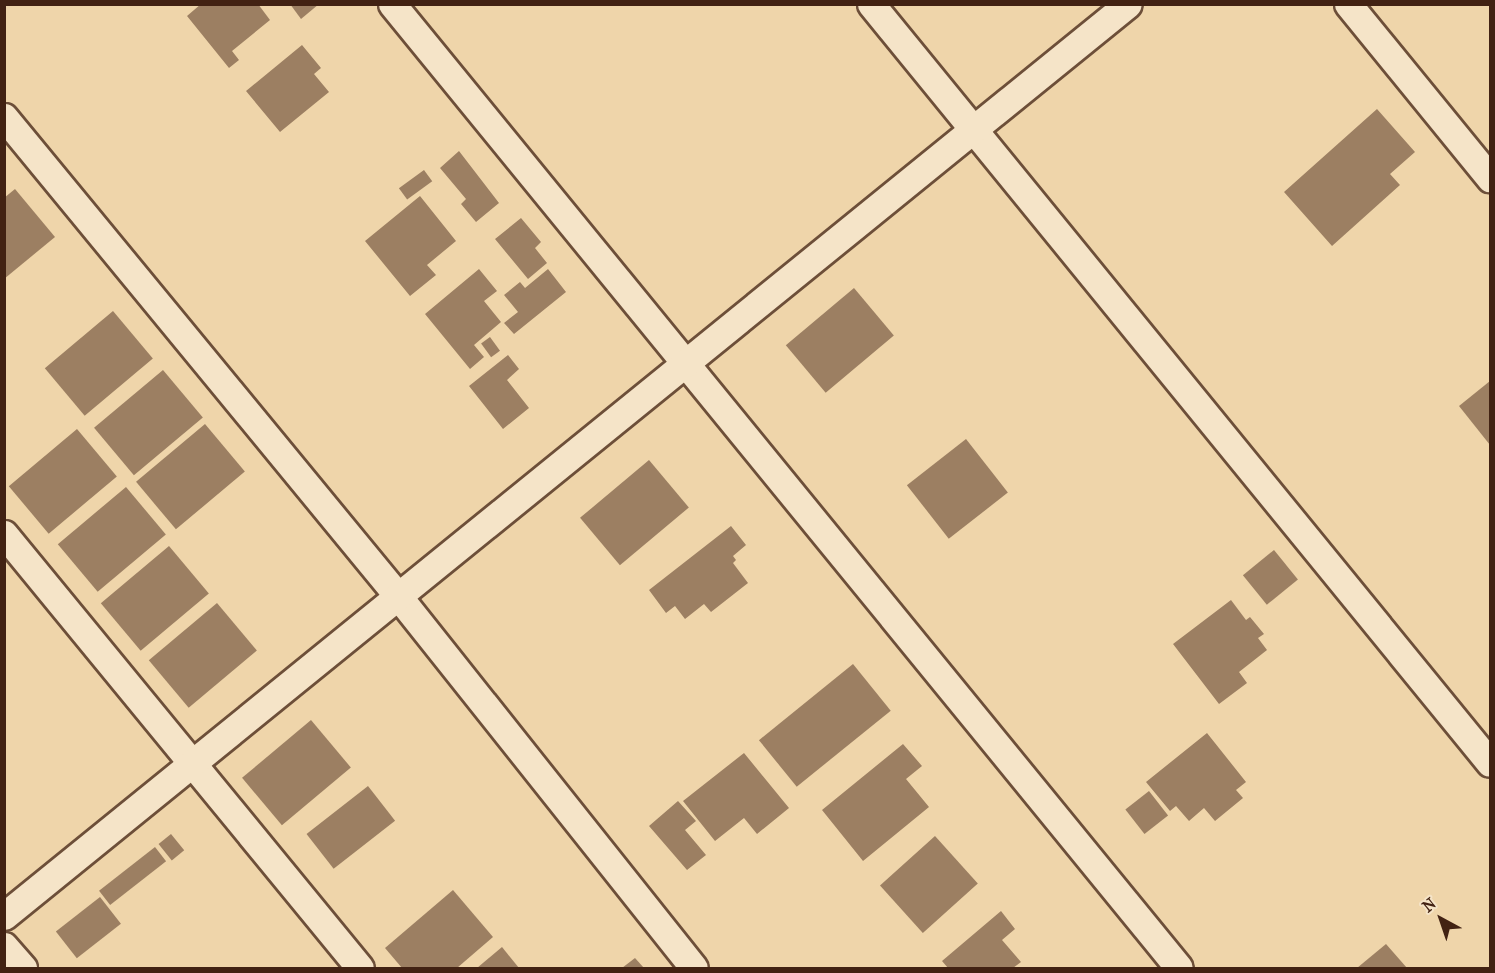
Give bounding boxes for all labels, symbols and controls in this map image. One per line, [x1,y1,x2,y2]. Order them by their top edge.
north arrow [1411,889,1471,949]
text: N [1418,894,1440,916]

